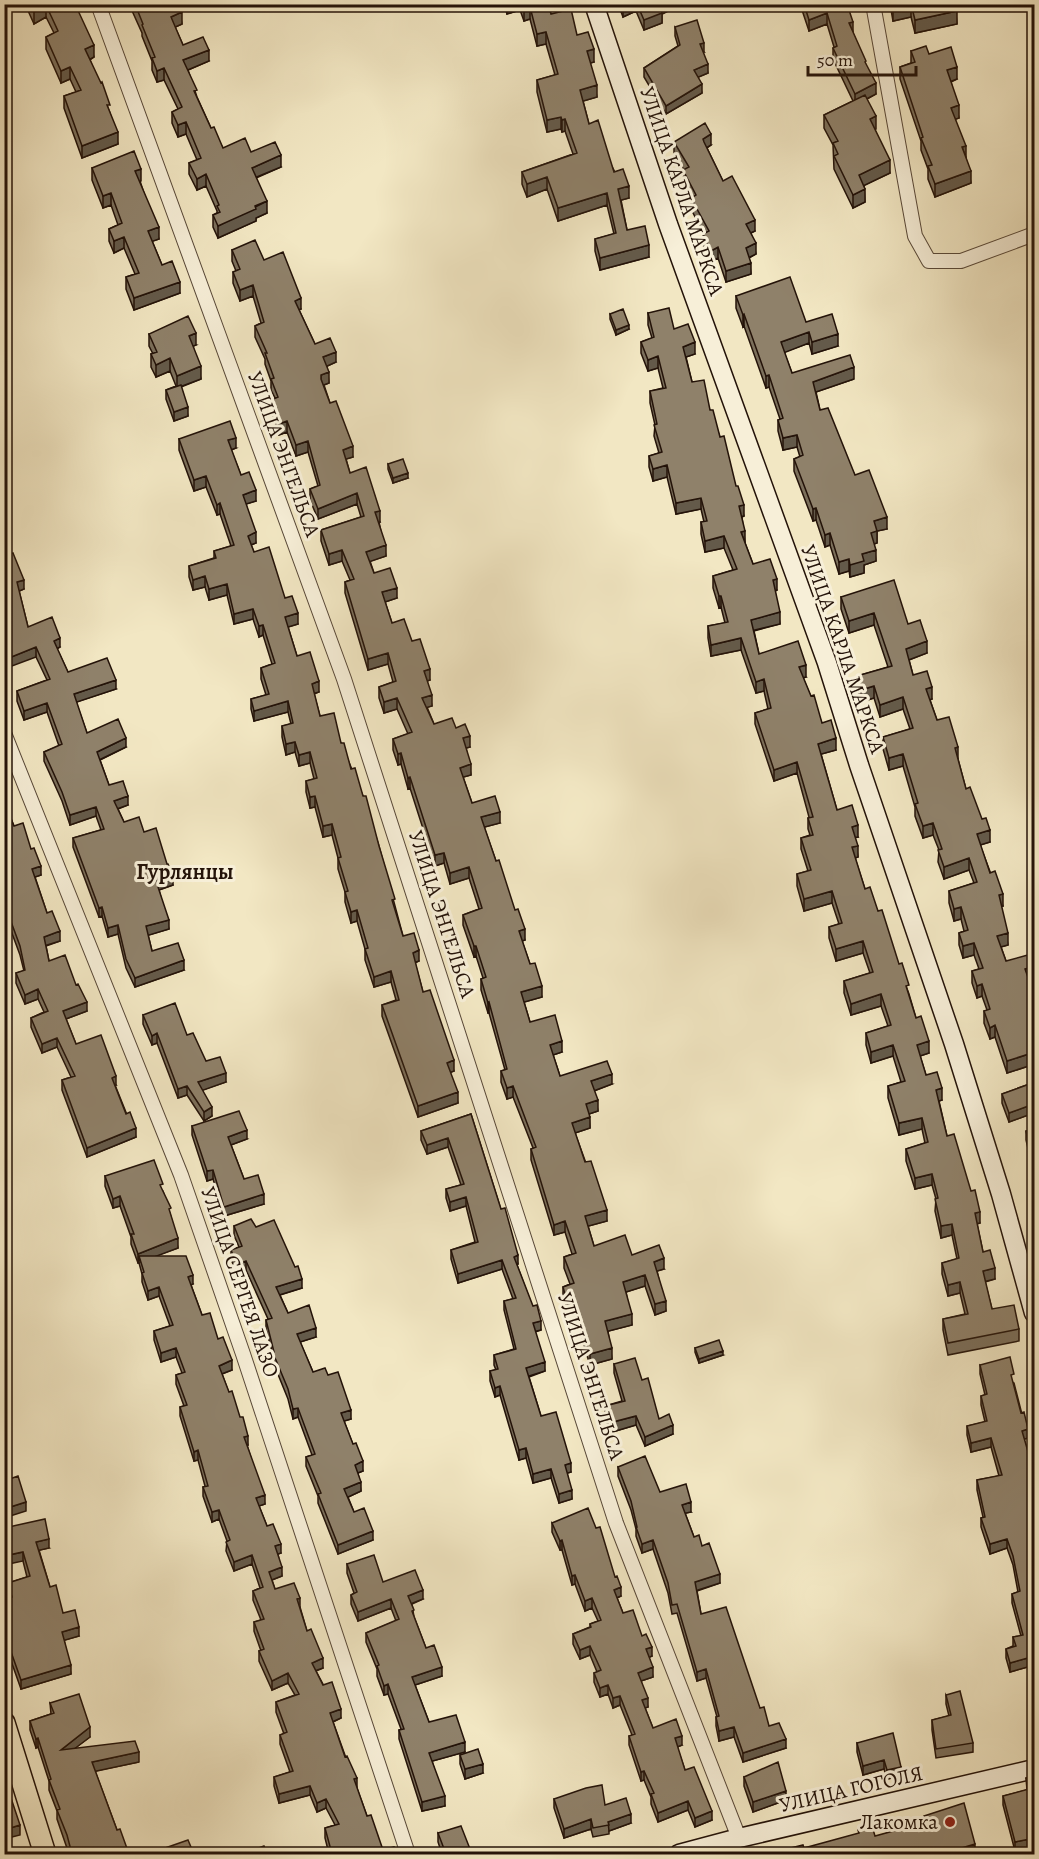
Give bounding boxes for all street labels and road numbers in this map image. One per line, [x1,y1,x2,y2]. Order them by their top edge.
street label: УЛИЦА КАРЛА МАРКСА [633,83,731,300]
street label: УЛИЦА ЭНГЕЛЬСА [241,367,327,541]
street label: УЛИЦА КАРЛА МАРКСА [794,541,892,758]
street label: УЛИЦА ЭНГЕЛЬСА [402,827,482,1002]
street label: УЛИЦА СЕРГЕЯ ЛАЗО [194,1183,286,1381]
street label: УЛИЦА ЭНГЕЛЬСА [551,1289,631,1464]
street label: УЛИЦА ГОГОЛЯ [776,1759,926,1819]

